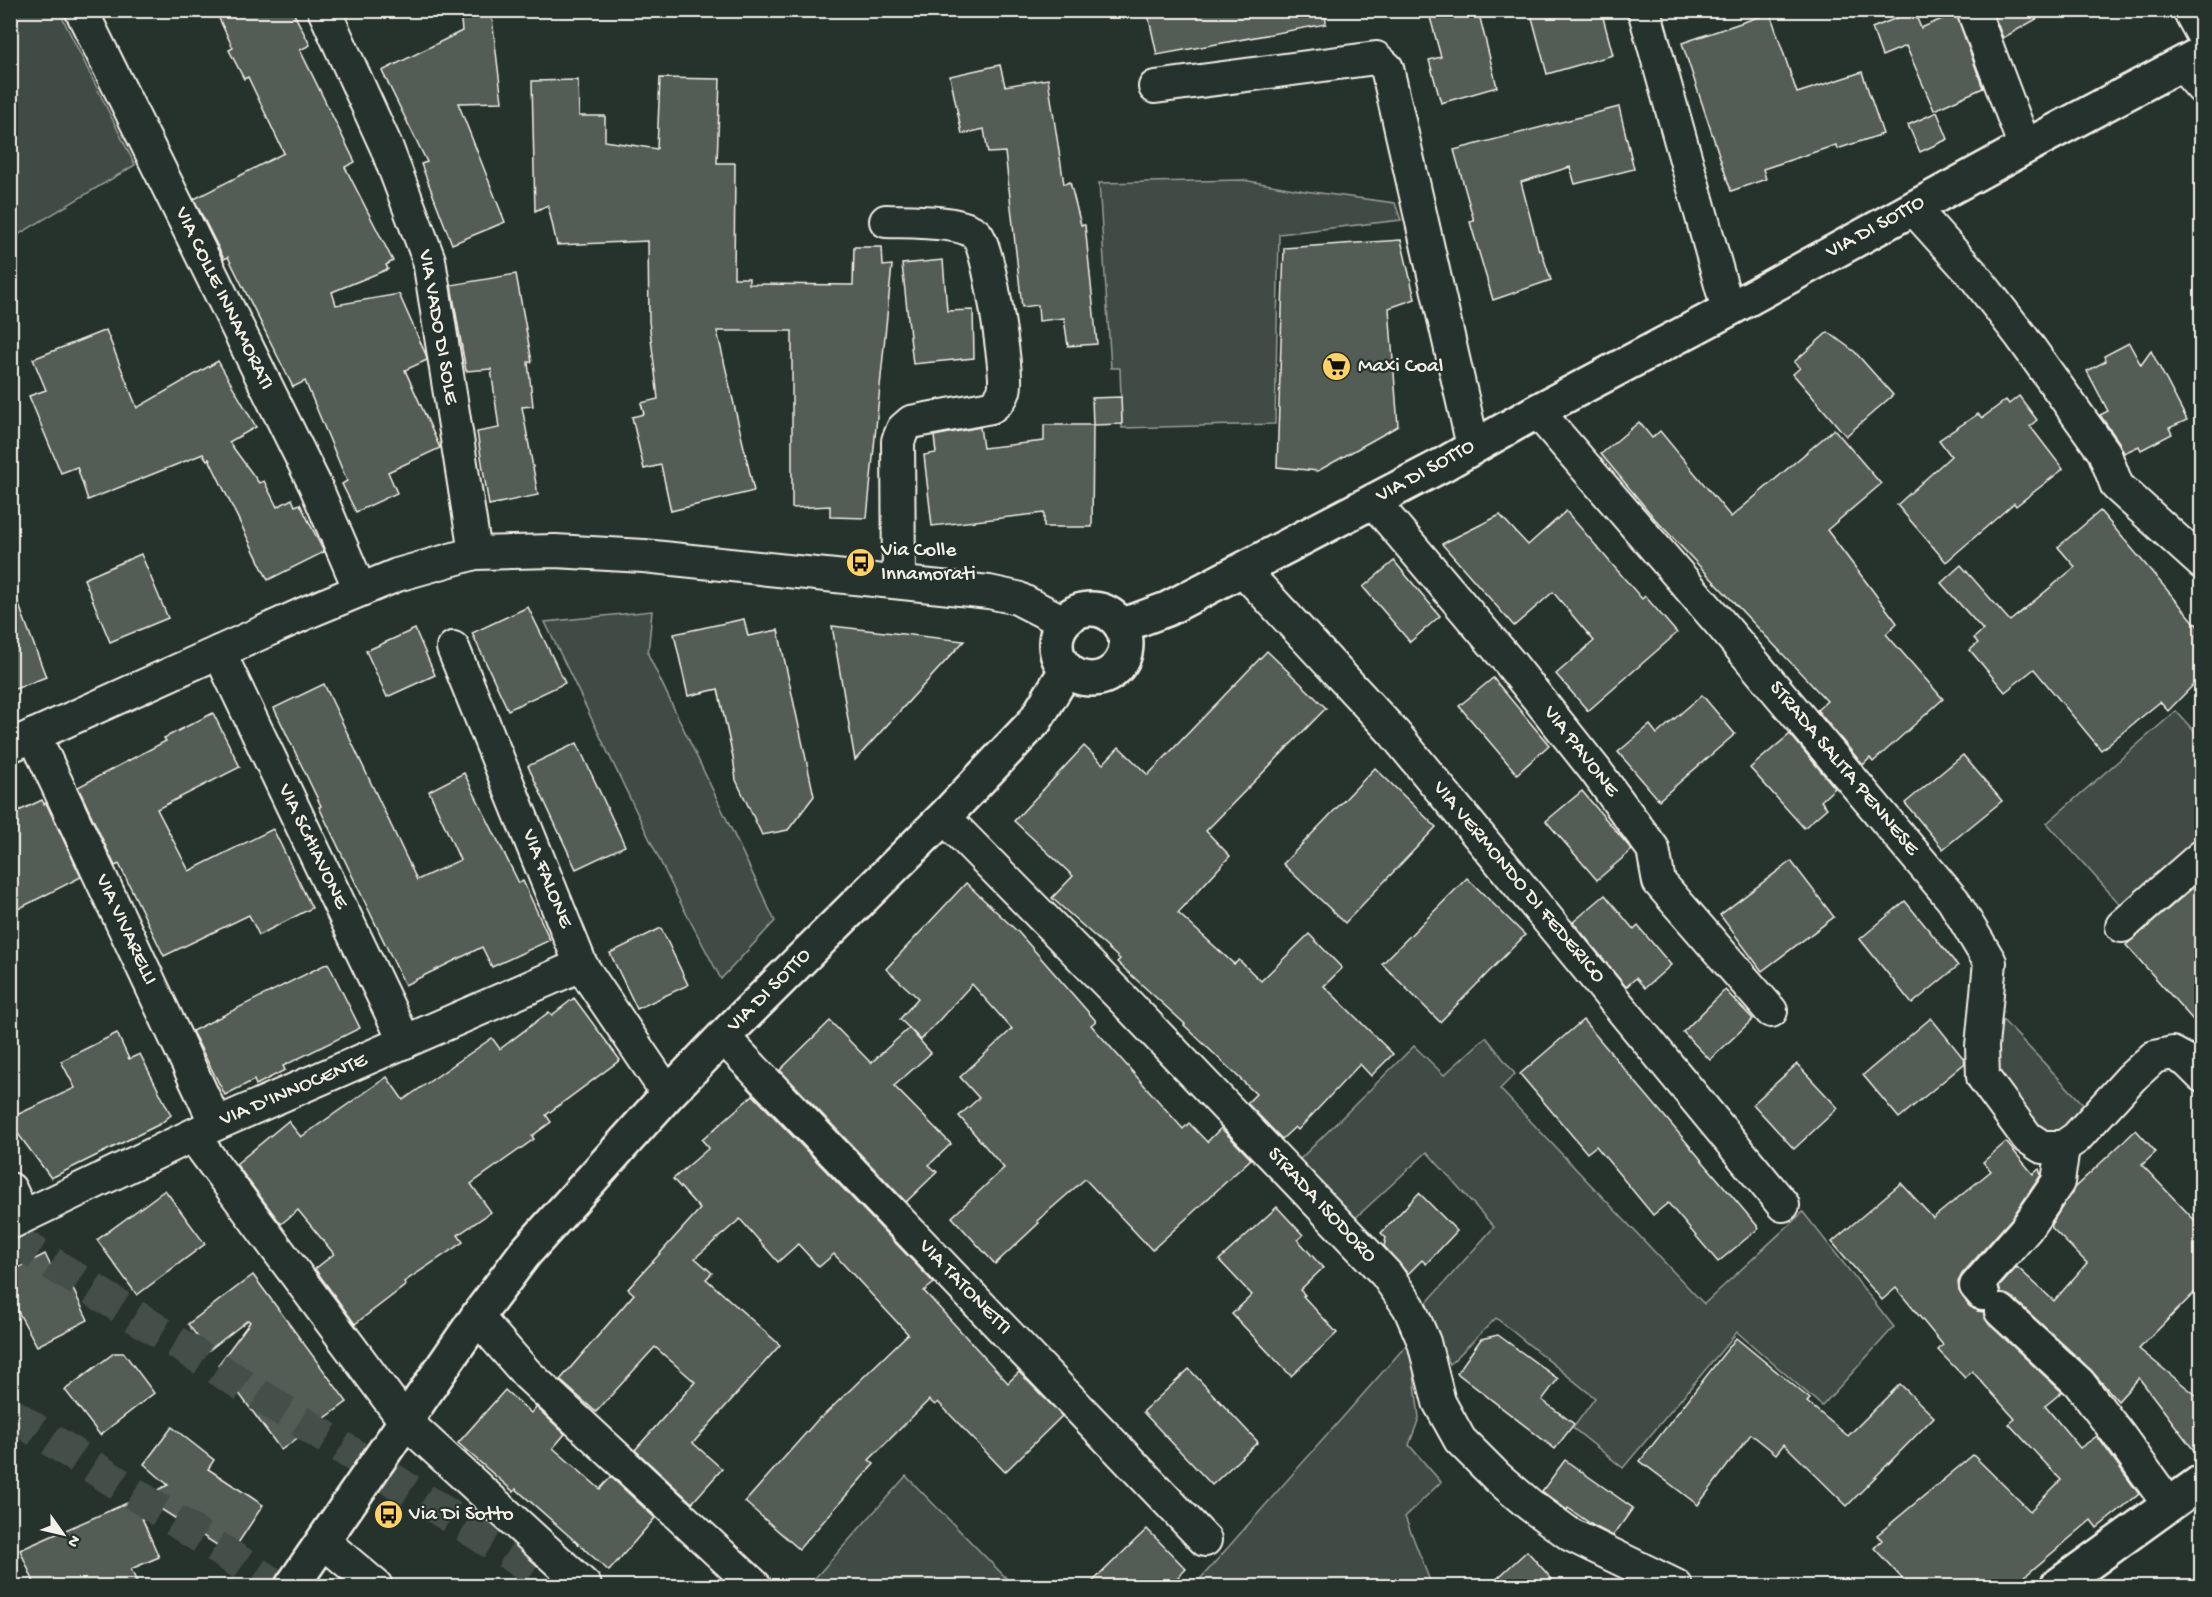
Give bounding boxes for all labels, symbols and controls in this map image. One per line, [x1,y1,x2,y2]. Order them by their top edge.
street label: VIA DI SOTTO [1821,190,1930,266]
street label: VIA COLLE INNAMORATI [167,203,278,394]
street label: VIA VADO DI SOLE [411,247,463,407]
supermarket icon: Maxi Coal [1321,351,1353,383]
place label: Maxi Coal [1358,355,1443,380]
street label: VIA DI SOTTO [1371,434,1480,510]
place label: Via Colle Innamorati [880,539,976,588]
bus stop icon: Via Colle Innamorati [844,547,876,579]
street label: STRADA SALITA PENNESE [1763,676,1924,862]
street label: VIA PAVONE [1536,700,1624,803]
street label: VIA VERMONDO DI FEDERICO [1425,776,1610,990]
street label: VIA SCHIAVONE [271,780,353,914]
street label: VIA FALONE [514,825,577,933]
street label: VIA VIVARELLI [88,870,162,989]
street label: VIA DI SOTTO [722,943,818,1039]
street label: VIA D'INNOCENTE [216,1048,372,1134]
street label: STRADA ISODORO [1261,1143,1381,1270]
street label: VIA TATONETTI [911,1234,1016,1341]
bus stop icon: Via Di Sotto [372,1499,404,1531]
place label: Via Di Sotto [408,1503,514,1528]
north arrow [33,1504,93,1564]
text: N [61,1531,83,1551]

